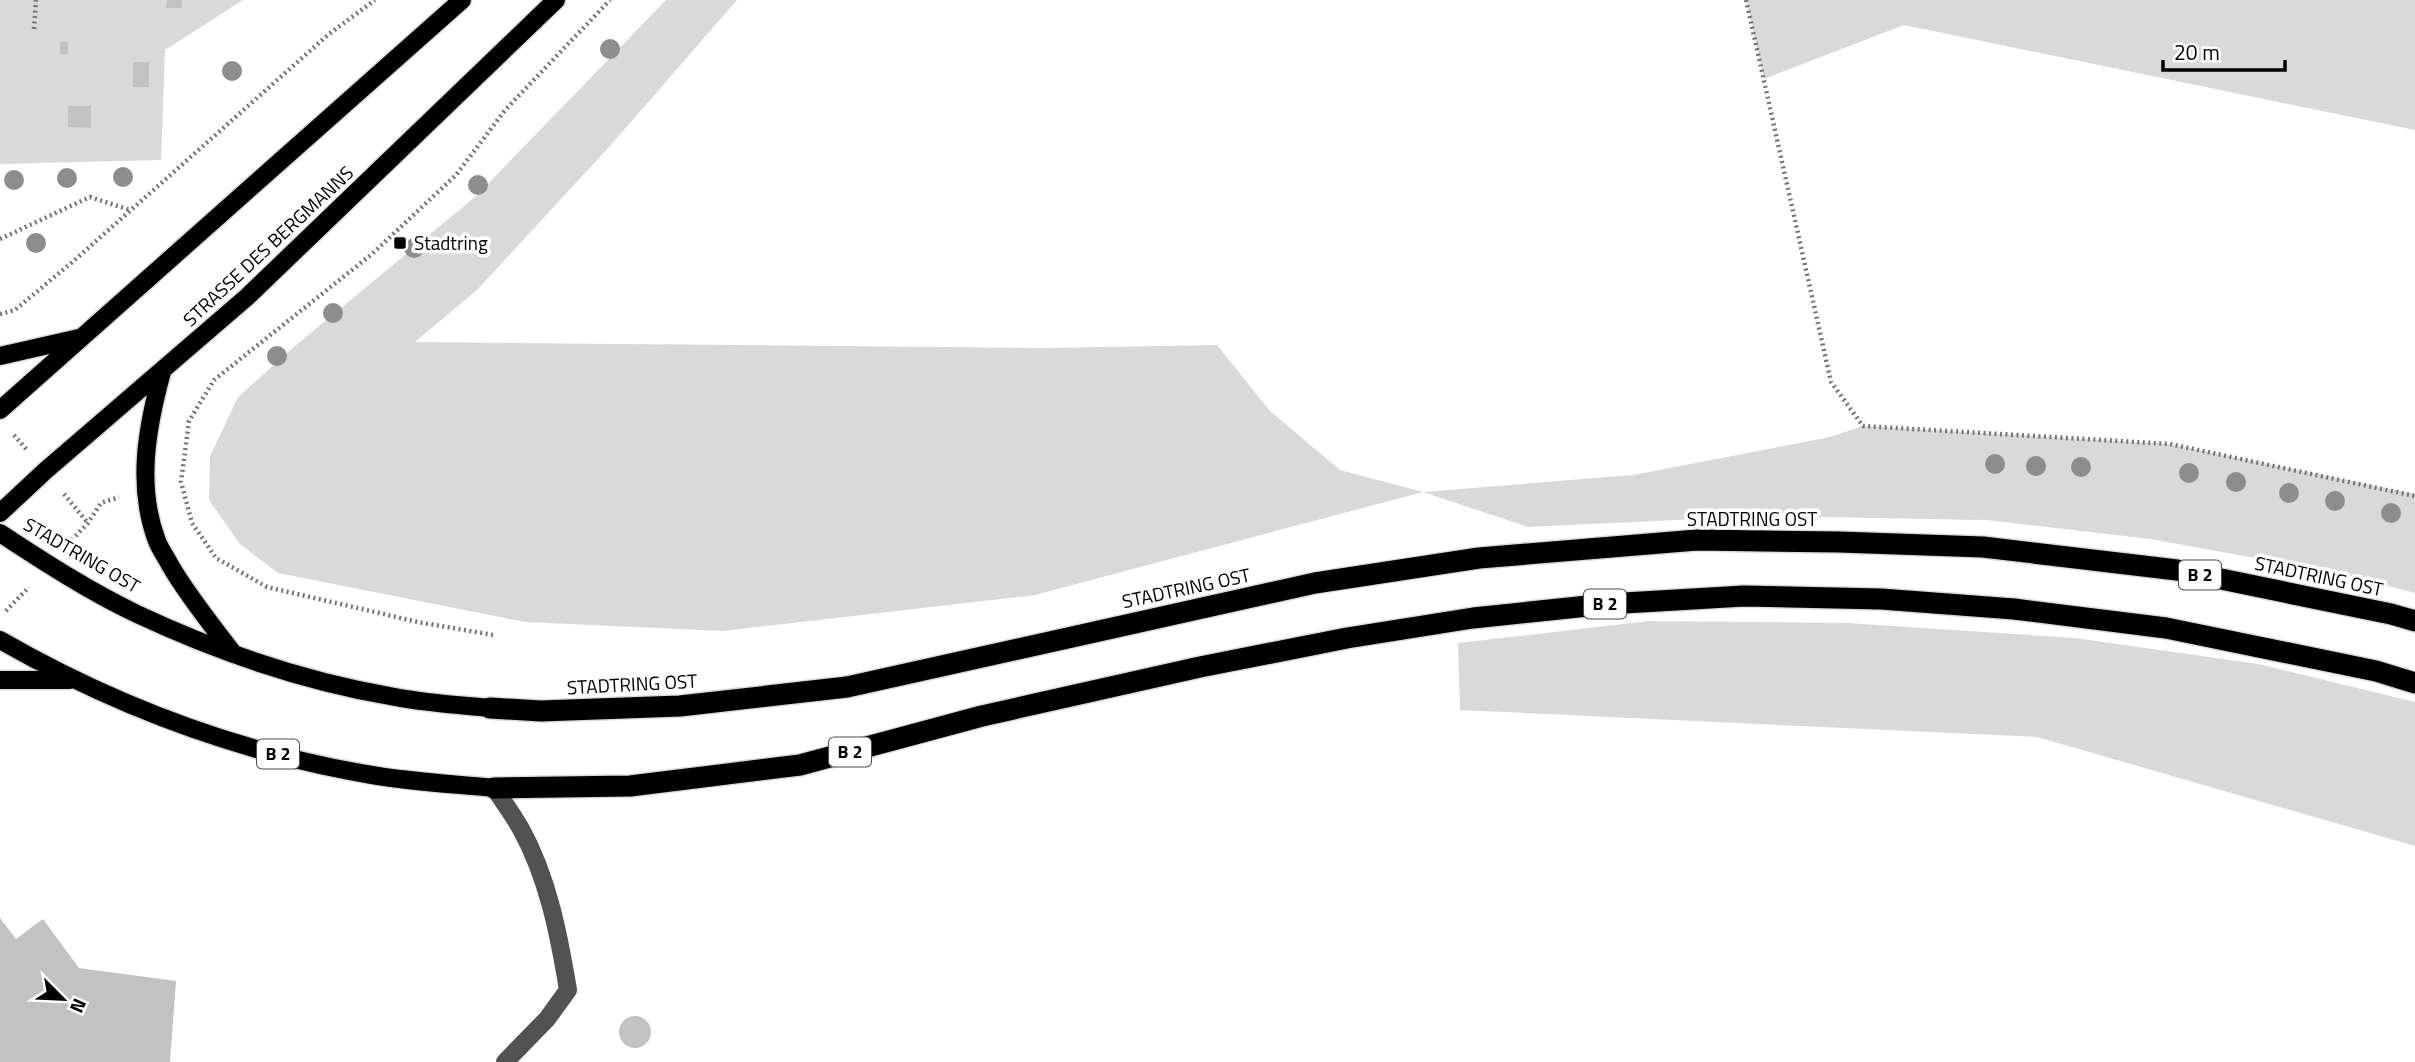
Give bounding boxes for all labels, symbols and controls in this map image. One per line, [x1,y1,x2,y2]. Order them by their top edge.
scale bar [2163,28,2286,72]
text: 20 m [2174,36,2220,68]
street label: STRASSE DES BERGMANNS [176,159,360,333]
place label: Stadtring [414,228,488,257]
marker: Stadtring [392,235,408,251]
street label: STADTRING OST [1687,504,1817,533]
street label: STADTRING OST [18,509,146,600]
street label: STADTRING OST [2252,548,2386,603]
street label: STADTRING OST [1119,560,1253,615]
road number: B 2 [2179,560,2221,590]
road number: B 2 [1584,590,1626,618]
street label: STADTRING OST [566,666,698,701]
road number: B 2 [829,738,871,766]
road number: B 2 [257,740,299,768]
north arrow [28,964,98,1034]
text: N [63,994,95,1018]

